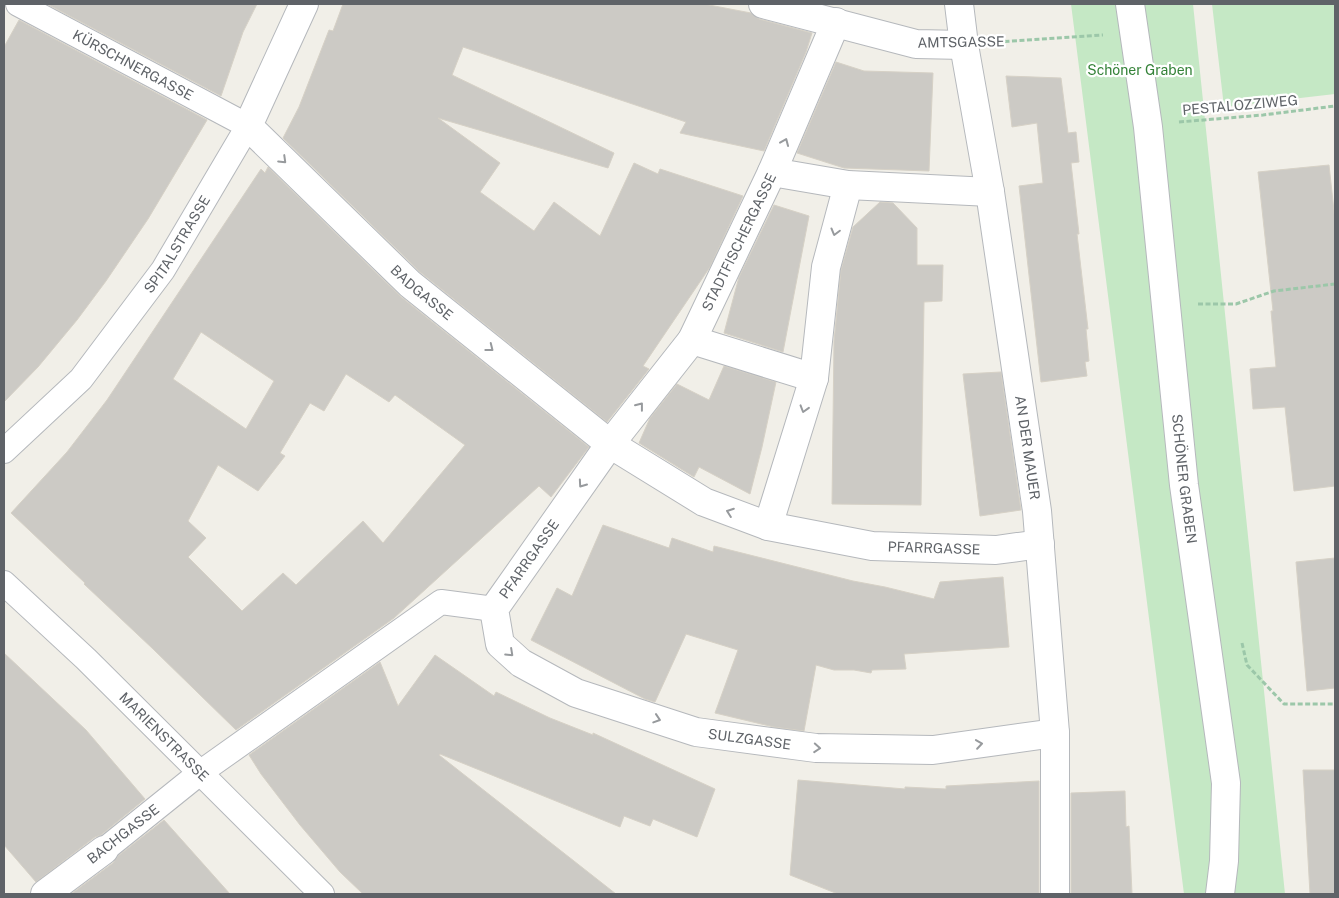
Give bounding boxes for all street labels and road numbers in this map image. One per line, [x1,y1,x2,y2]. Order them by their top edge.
street label: KÜRSCHNERGASSE [70,25,197,104]
street label: AMTSGASSE [917,33,1005,51]
street label: PESTALOZZIWEG [1182,92,1298,118]
street label: STADTFISCHERGASSE [699,171,779,313]
street label: SPITALSTRASSE [141,193,213,296]
street label: BADGASSE [387,262,456,323]
street label: AN DER MAUER [1012,394,1043,501]
street label: SCHÖNER GRABEN [1169,413,1200,545]
street label: PFARRGASSE [496,516,562,602]
street label: PFARRGASSE [887,539,981,557]
street label: MARIENSTRASSE [116,689,212,785]
street label: SULZGASSE [707,726,792,753]
street label: BACHGASSE [84,801,162,867]

